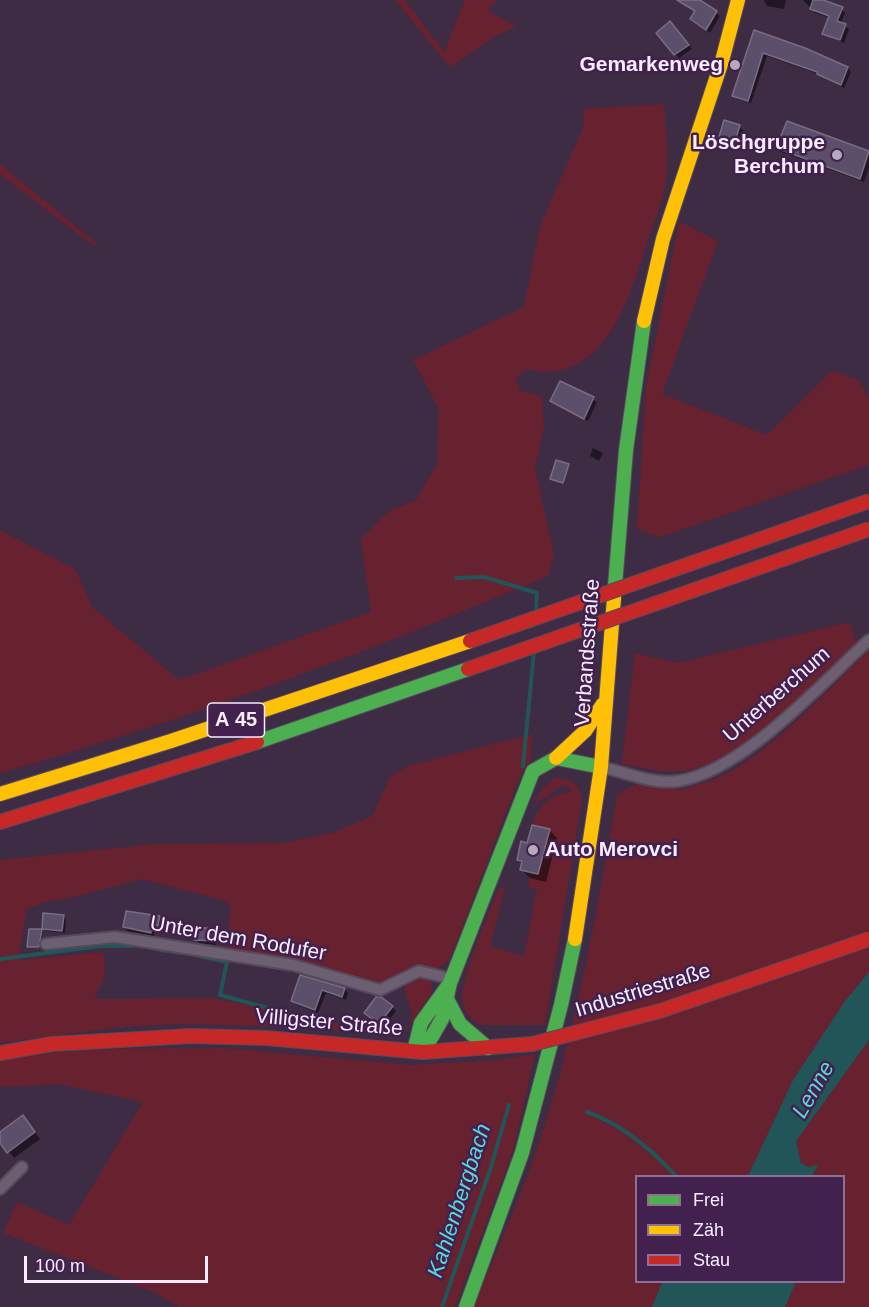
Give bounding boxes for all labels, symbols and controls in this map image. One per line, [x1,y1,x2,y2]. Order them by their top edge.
place label: Gemarkenweg [579,52,723,78]
marker: Gemarkenweg [728,58,742,72]
place label: Löschgruppe Berchum [692,130,825,180]
marker: Löschgruppe Berchum [830,148,844,162]
street label: Verbandsstraße [570,578,606,728]
street label: Unterberchum [719,642,835,748]
road number: A 45 [208,703,264,737]
place label: Auto Merovci [545,837,678,863]
marker: Auto Merovci [526,843,540,857]
street label: Unter dem Rodufer [148,911,328,967]
street label: Industriestraße [572,958,714,1024]
street label: Villigster Straße [254,1004,404,1042]
water label: Lenne [787,1057,841,1123]
water label: Kahlenbergbach [423,1121,497,1281]
legend [635,1175,845,1283]
text: Frei [693,1190,724,1210]
text: Zäh [693,1220,724,1240]
scale bar [27,1244,212,1282]
text: Stau [693,1250,730,1270]
text: 100 m [35,1256,85,1276]

